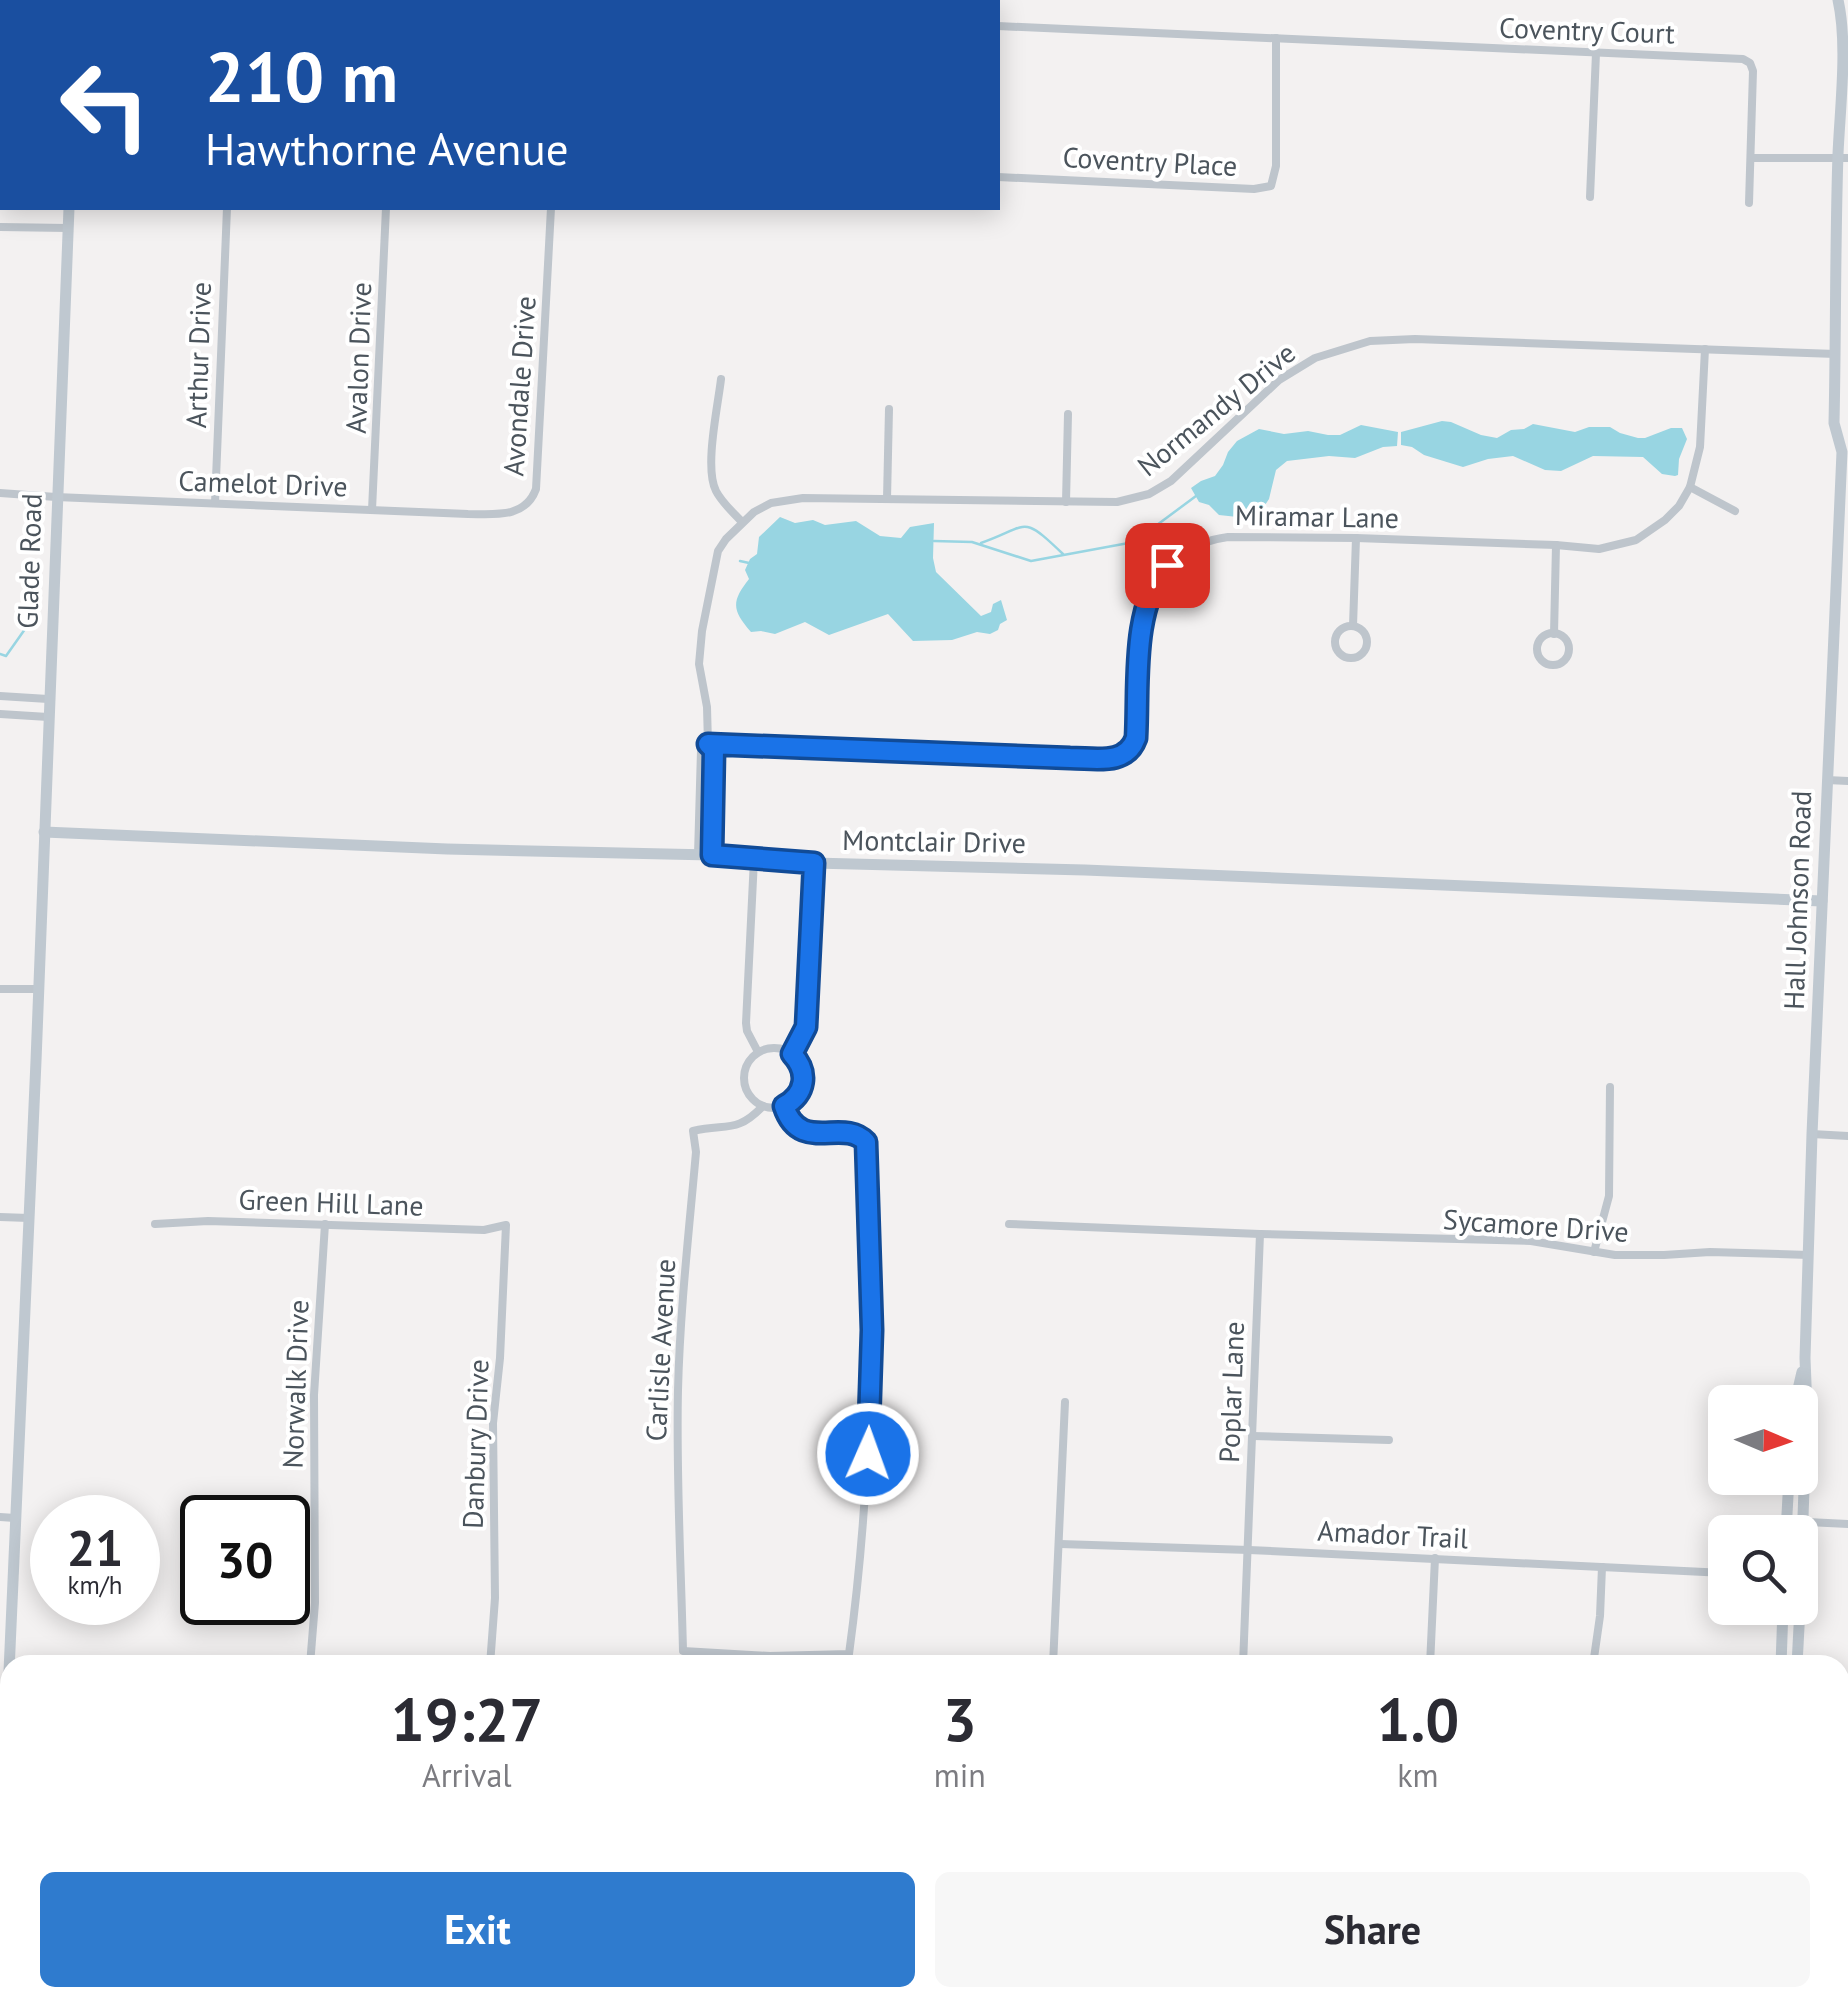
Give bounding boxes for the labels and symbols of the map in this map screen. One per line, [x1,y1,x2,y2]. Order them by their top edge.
street label: Coventry Court [1498,8,1676,52]
street label: Coventry Place [1062,138,1238,184]
street label: Arthur Drive [177,281,219,429]
street label: Avalon Drive [337,282,379,434]
street label: Avondale Drive [494,295,544,477]
street label: Normandy Drive [1129,334,1303,484]
street label: Camelot Drive [178,462,348,504]
street label: Glade Road [8,493,50,629]
street label: Miramar Lane [1235,496,1399,536]
pin [1125,523,1210,608]
street label: Hall Johnson Road [1775,790,1819,1010]
street label: Montclair Drive [842,821,1026,861]
street label: Green Hill Lane [238,1180,424,1224]
street label: Sycamore Drive [1442,1200,1630,1250]
street label: Carlisle Avenue [637,1258,683,1442]
street label: Norwalk Drive [274,1299,316,1469]
street label: Poplar Lane [1210,1321,1252,1463]
street label: Danbury Drive [454,1359,496,1529]
north arrow [1708,1385,1818,1495]
position arrow [816,1402,920,1506]
speed limit sign: 30 [180,1495,310,1625]
street label: Amador Trail [1317,1512,1469,1556]

